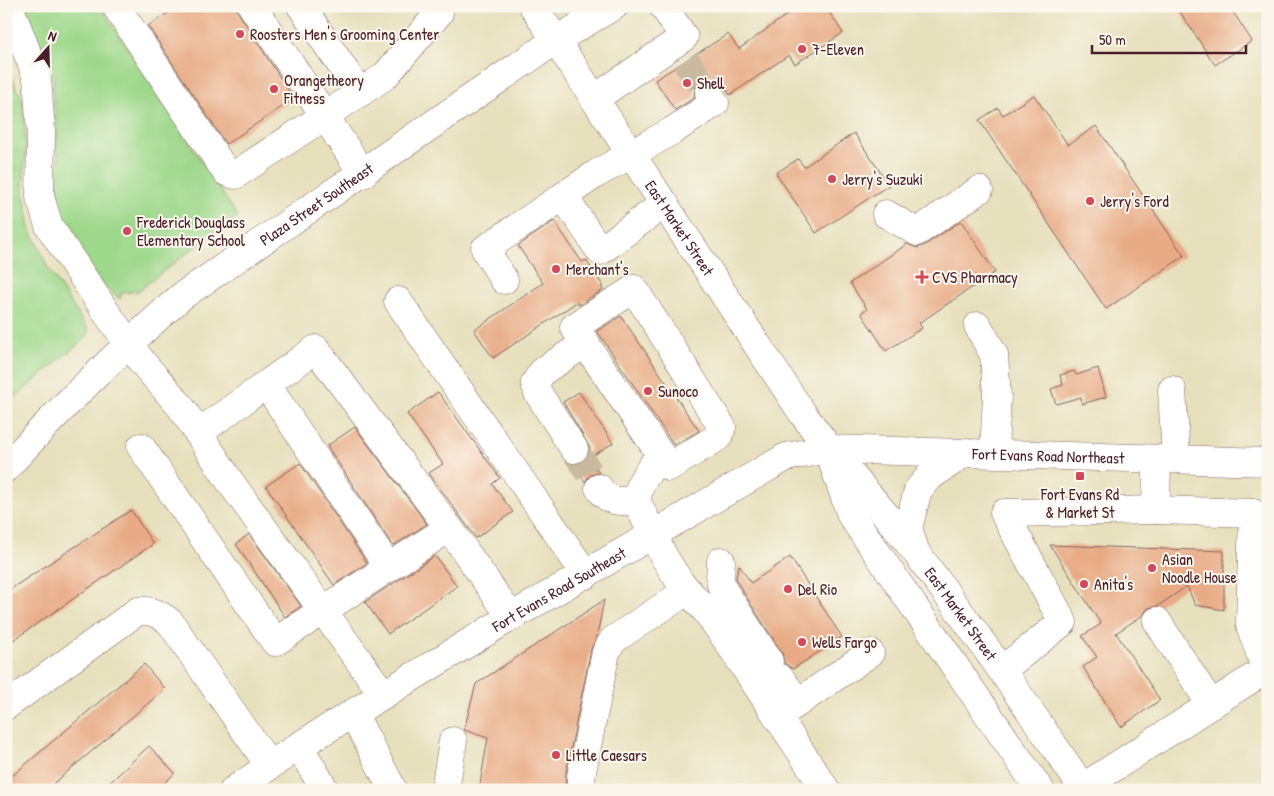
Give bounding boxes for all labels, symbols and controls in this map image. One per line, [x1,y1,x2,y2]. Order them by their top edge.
north arrow [22,22,72,72]
scale bar [1092,22,1245,54]
place label: Roosters Men's Grooming Center [250,23,439,45]
text: N [46,25,60,46]
marker: Roosters Men's Grooming Center [234,28,246,40]
text: 50 m [1099,29,1126,50]
place label: 7-Eleven [812,38,864,60]
marker: 7-Eleven [796,43,808,55]
place label: Orangetheory Fitness [283,69,364,109]
place label: Shell [697,72,724,94]
marker: Shell [681,77,693,89]
marker: Orangetheory Fitness [268,83,280,95]
street label: Plaza Street Southeast [255,157,378,251]
place label: Jerry's Suzuki [842,168,923,190]
marker: Jerry's Suzuki [826,173,838,185]
street label: East Market Street [640,176,720,280]
place label: Jerry's Ford [1100,190,1169,212]
marker: Jerry's Ford [1084,195,1096,207]
place label: Frederick Douglass Elementary School [136,211,246,251]
marker: Frederick Douglass Elementary School [121,225,133,237]
place label: Merchant's [566,258,629,280]
marker: Merchant's [550,263,562,275]
place label: CVS Pharmacy [932,266,1018,288]
marker: CVS Pharmacy [916,271,928,283]
place label: Sunoco [658,380,699,402]
marker: Sunoco [642,385,654,397]
street label: Fort Evans Road Northeast [971,442,1125,469]
marker: Fort Evans Rd & Market St [1074,470,1086,482]
place label: Fort Evans Rd & Market St [1040,483,1119,523]
street label: Fort Evans Road Southeast [487,541,630,638]
place label: Asian Noodle House [1162,548,1237,588]
marker: Asian Noodle House [1146,562,1158,574]
street label: East Market Street [920,563,1003,665]
place label: Anita's [1094,573,1133,595]
place label: Del Rio [798,578,838,600]
marker: Anita's [1078,578,1090,590]
marker: Del Rio [782,583,794,595]
place label: Wells Fargo [812,631,878,653]
marker: Wells Fargo [796,636,808,648]
place label: Little Caesars [566,744,647,766]
marker: Little Caesars [550,749,562,761]

